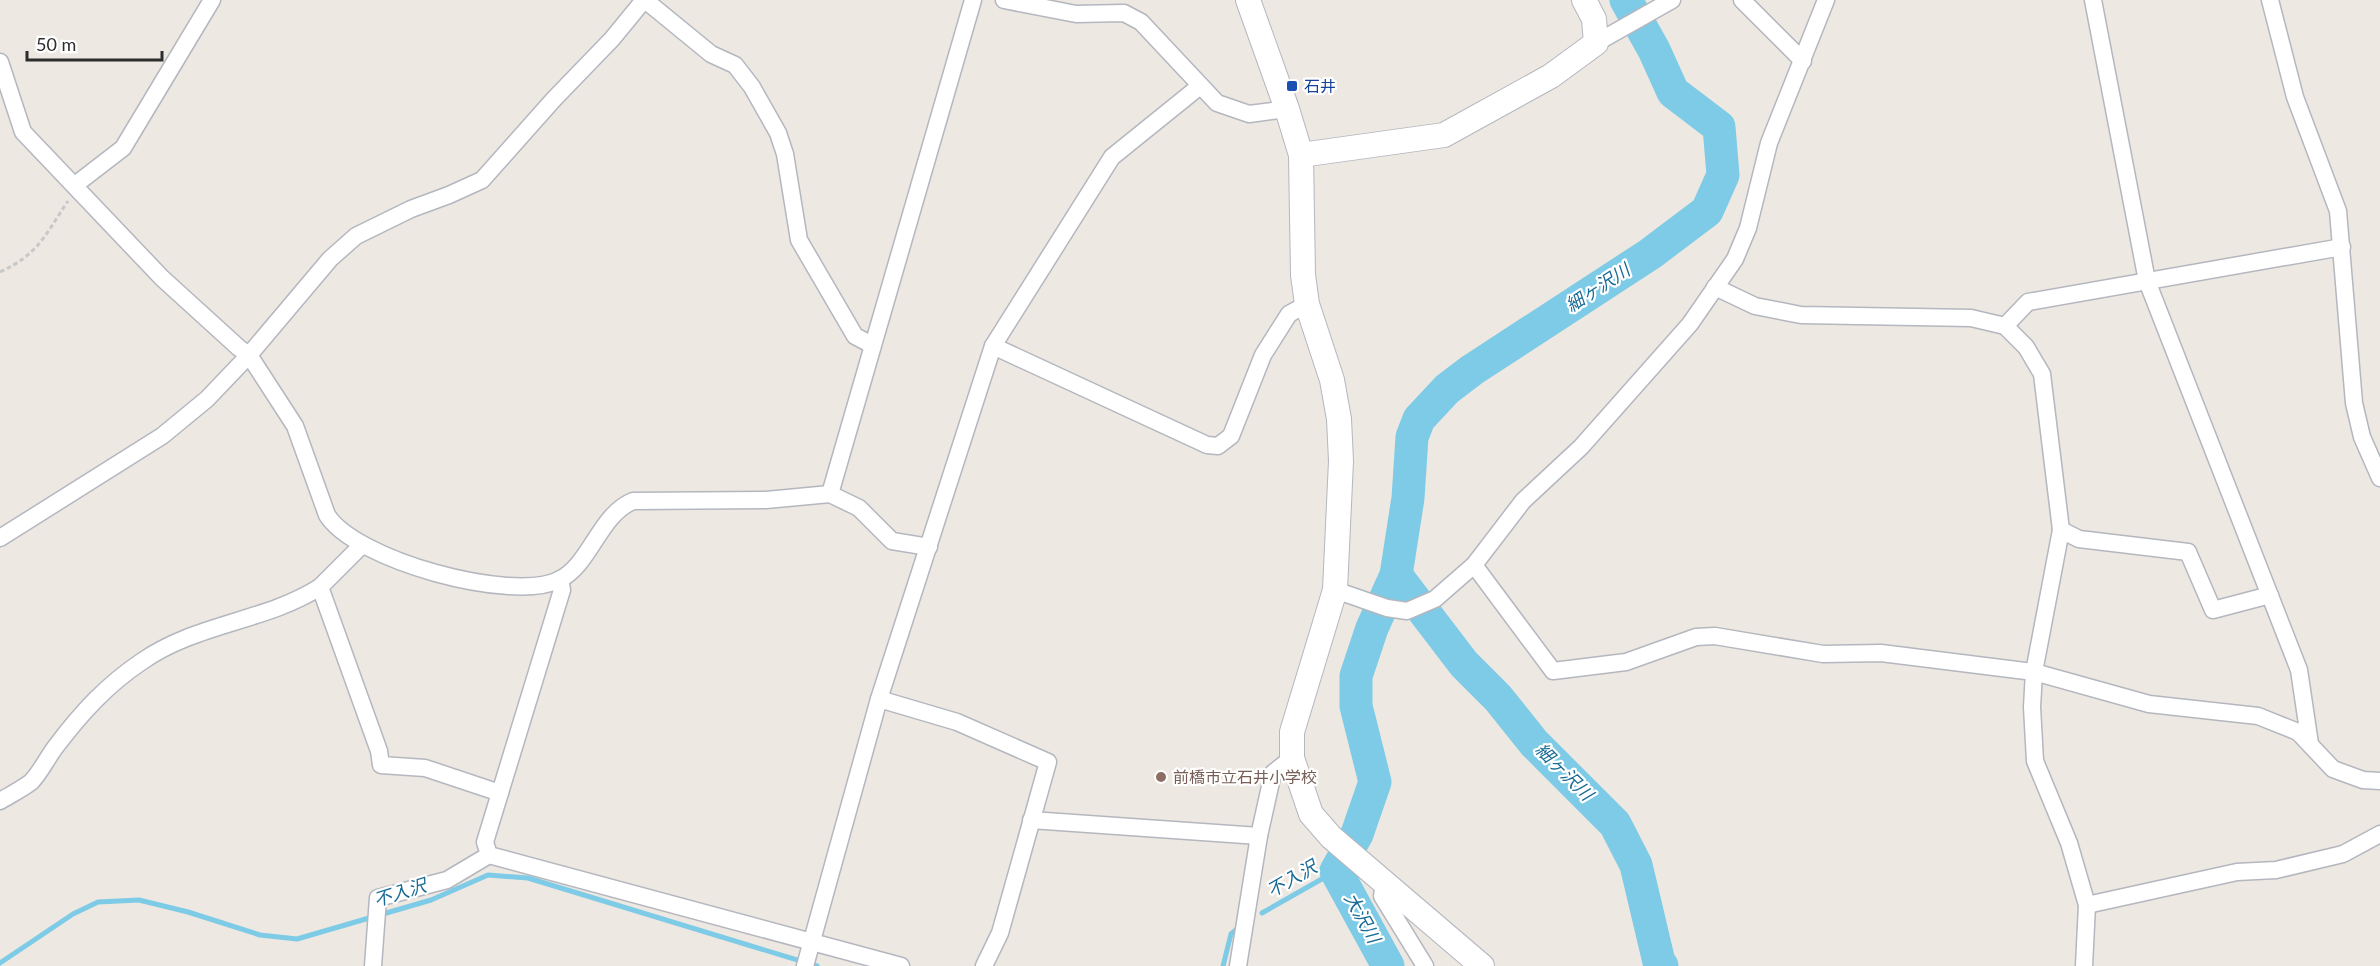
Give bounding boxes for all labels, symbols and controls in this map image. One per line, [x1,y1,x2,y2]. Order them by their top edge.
scale bar [27,24,162,62]
text: 50 m [36,33,76,55]
place label: 石井 [1304,76,1336,95]
marker: 石井 [1285,79,1299,93]
water label: 細ヶ沢川 [1561,257,1635,316]
water label: 細ヶ沢川 [1531,738,1599,806]
place label: 前橋市立石井小学校 [1173,767,1317,786]
marker: 前橋市立石井小学校 [1154,770,1168,784]
water label: 不入沢 [1263,854,1322,901]
water label: 不入沢 [371,873,431,910]
water label: 大沢川 [1340,889,1387,948]

